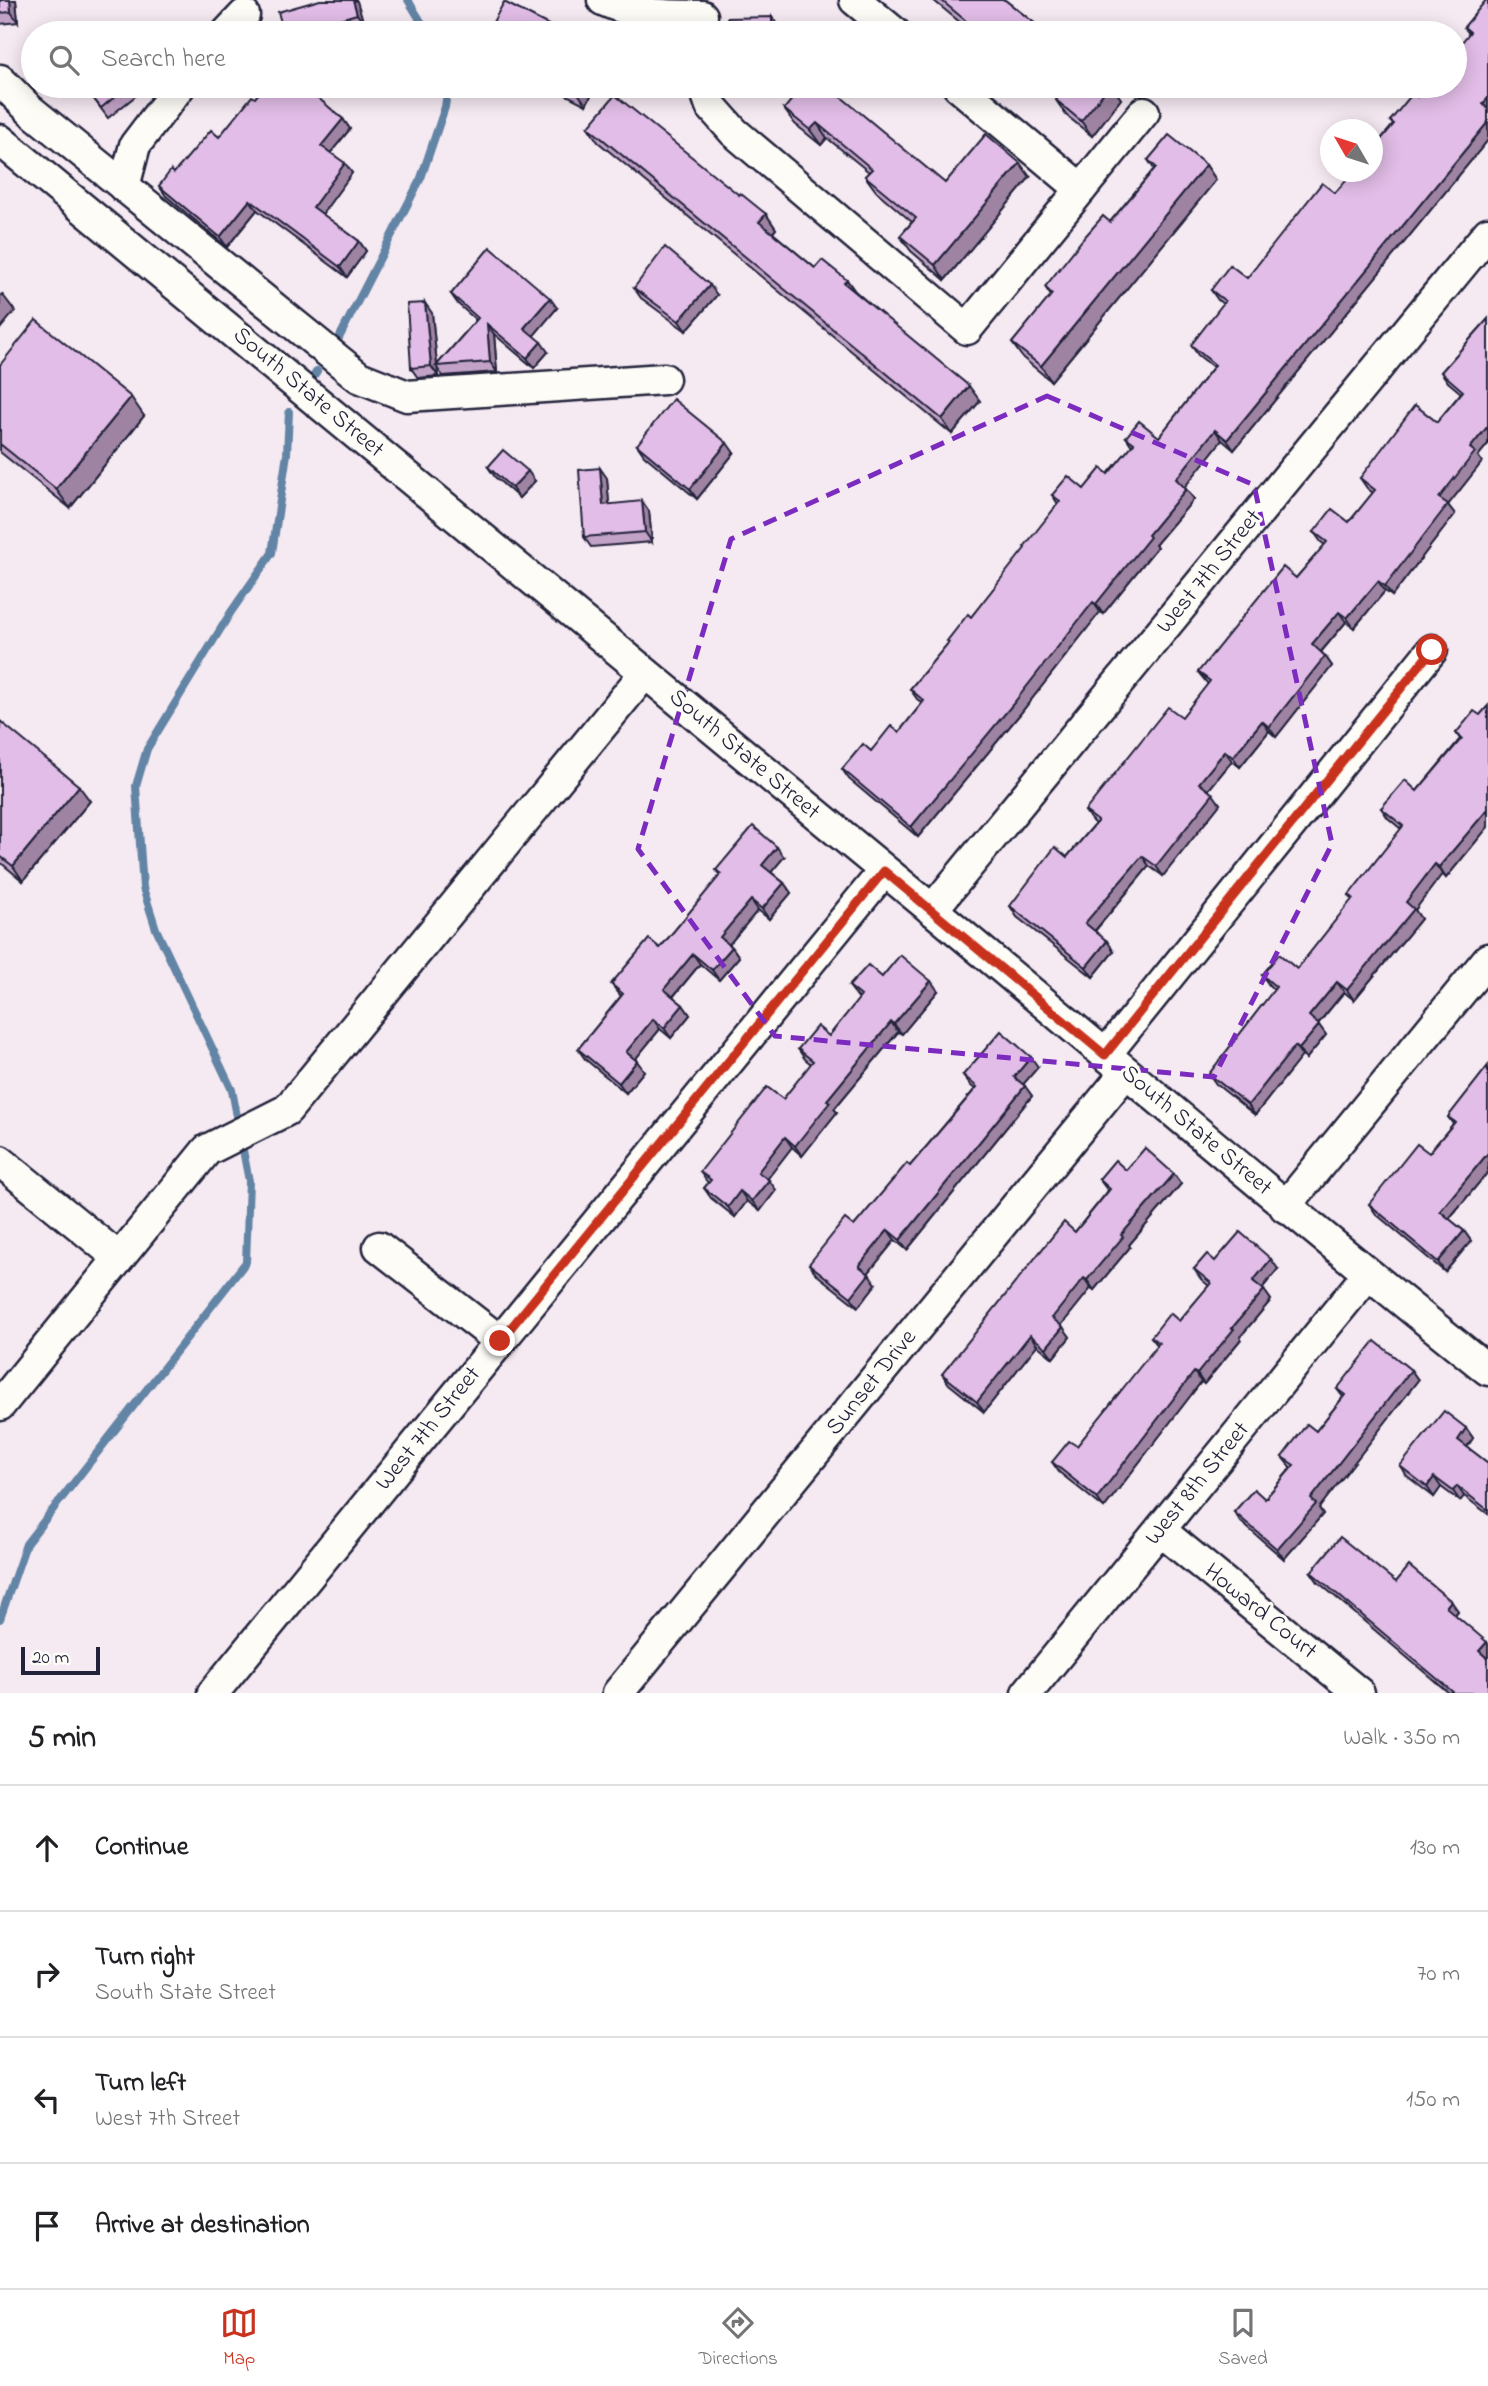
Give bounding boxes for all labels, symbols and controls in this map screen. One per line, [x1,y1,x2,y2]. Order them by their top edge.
search box [21,21,1467,98]
icon: search [45,41,83,79]
text: Search here [101,41,226,79]
north arrow [1320,119,1383,182]
street label: South State Street [224,319,392,467]
street label: West 7th Street [1149,502,1271,642]
route start [1416,634,1447,665]
street label: South State Street [660,681,828,829]
street label: South State Street [1112,1057,1280,1205]
street label: Sunset Drive [818,1322,926,1444]
route end [484,1325,515,1356]
street label: West 7th Street [368,1359,490,1499]
street label: West 8th Street [1137,1414,1259,1554]
street label: Howard Court [1196,1555,1324,1669]
scale bar [21,1644,100,1676]
text: 20 m [32,1645,69,1672]
text: 5 min [28,1717,96,1761]
text: Walk · 350 m [1343,1722,1460,1755]
icon: ahead [28,1829,66,1867]
text: Continue [95,1829,188,1867]
text: 130 m [1410,1832,1460,1865]
text: Turn right [95,1939,195,1977]
icon: right [28,1955,66,1993]
text: 70 m [1417,1958,1460,1991]
text: South State Street [95,1977,276,2010]
text: Turn left [95,2065,186,2103]
icon: left [28,2081,66,2119]
text: 150 m [1406,2084,1460,2117]
text: West 7th Street [95,2103,240,2136]
icon: arrive [28,2207,66,2245]
text: Arrive at destination [95,2207,310,2245]
tab: Map [220,2304,258,2373]
tab: Directions [699,2304,778,2373]
tab: Saved [1218,2304,1268,2373]

